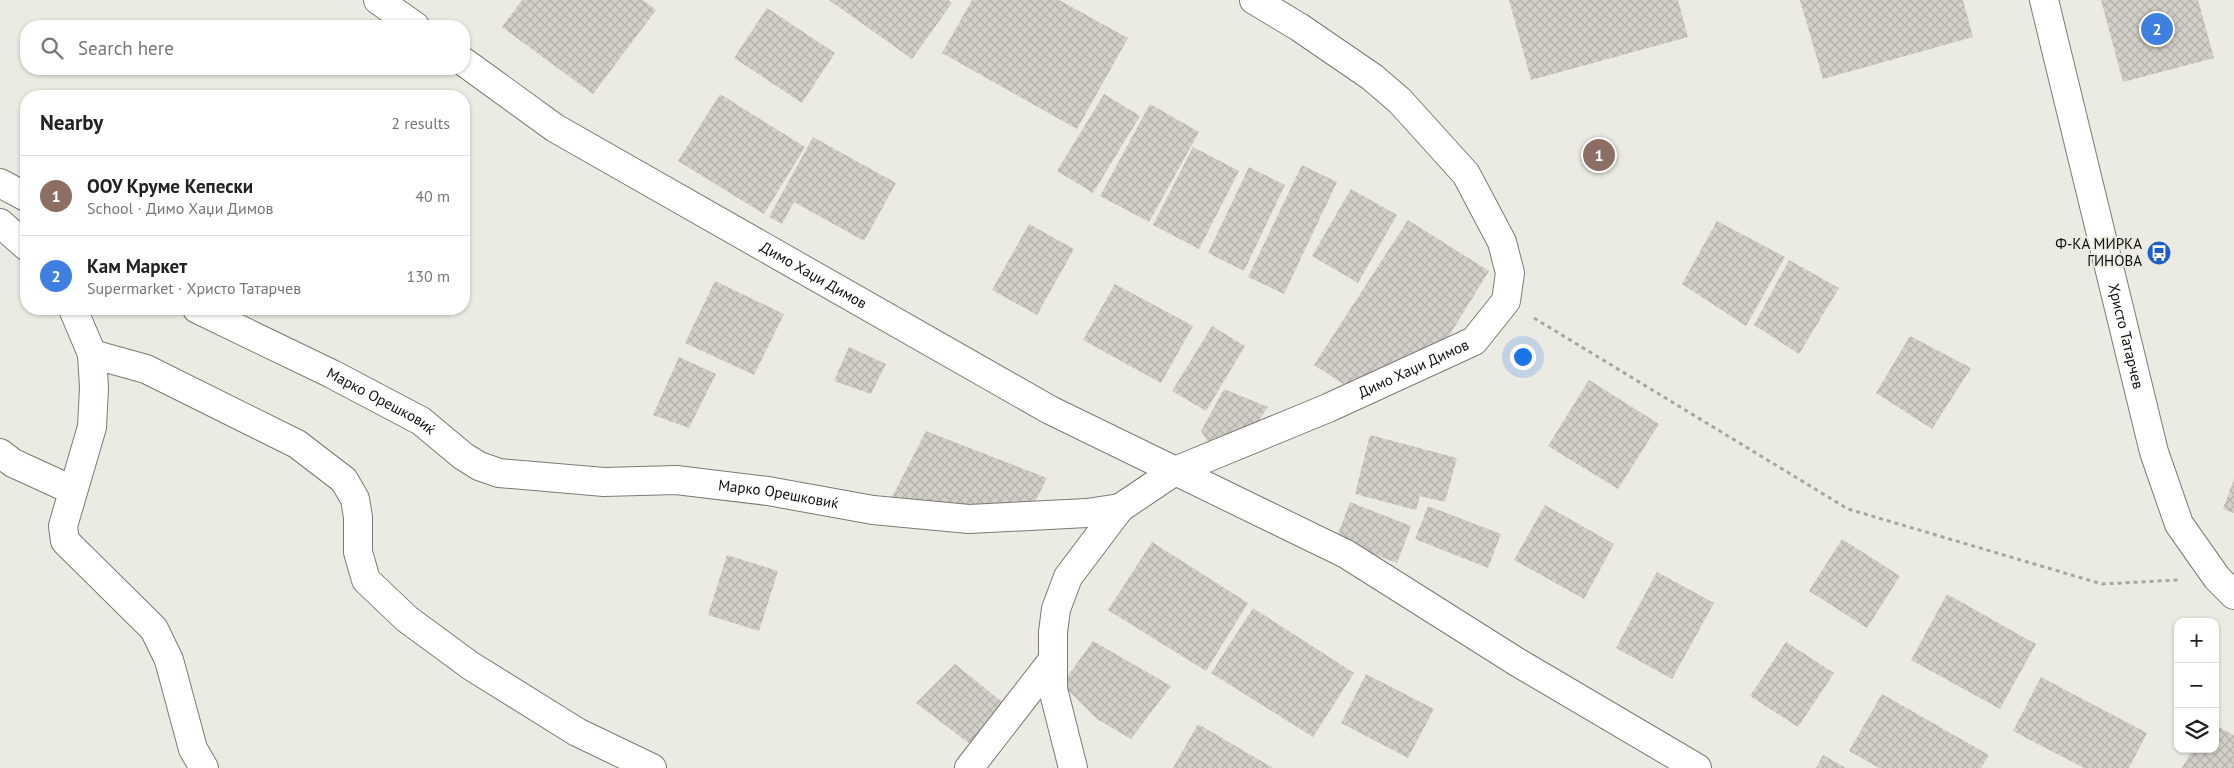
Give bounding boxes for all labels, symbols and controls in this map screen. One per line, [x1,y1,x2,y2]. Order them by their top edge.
pin: 2 [2141,10,2173,48]
search box [20,20,470,75]
icon: search [38,34,66,62]
text: Search here [78,36,174,60]
text: Nearby [40,109,103,136]
text: 2 results [391,113,450,133]
pin: 1 [1583,136,1615,174]
text: ООУ Круме Кепески [87,174,253,198]
text: 1 [51,186,61,206]
text: 40 m [415,186,450,206]
text: School · Димо Хаџи Димов [87,198,274,218]
place label: Ф-КА МИРКА ГИНОВА [2055,234,2142,270]
street label: Димо Хаџи Димов [757,237,871,313]
bus stop icon: Ф-КА МИРКА ГИНОВА [2146,240,2172,266]
text: Кам Маркет [87,254,187,278]
text: 2 [51,266,61,286]
text: 130 m [407,266,450,286]
text: Supermarket · Христо Татарчев [87,278,301,298]
street label: Христо Татарчев [2104,282,2148,391]
street label: Димо Хаџи Димов [1355,335,1472,402]
your location [1510,344,1536,370]
street label: Марко Орешковиќ [324,363,441,439]
street label: Марко Орешковиќ [717,475,841,513]
map controls [2174,618,2219,753]
button: + [2174,618,2219,663]
button: − [2174,663,2219,708]
button: layers [2174,708,2219,753]

